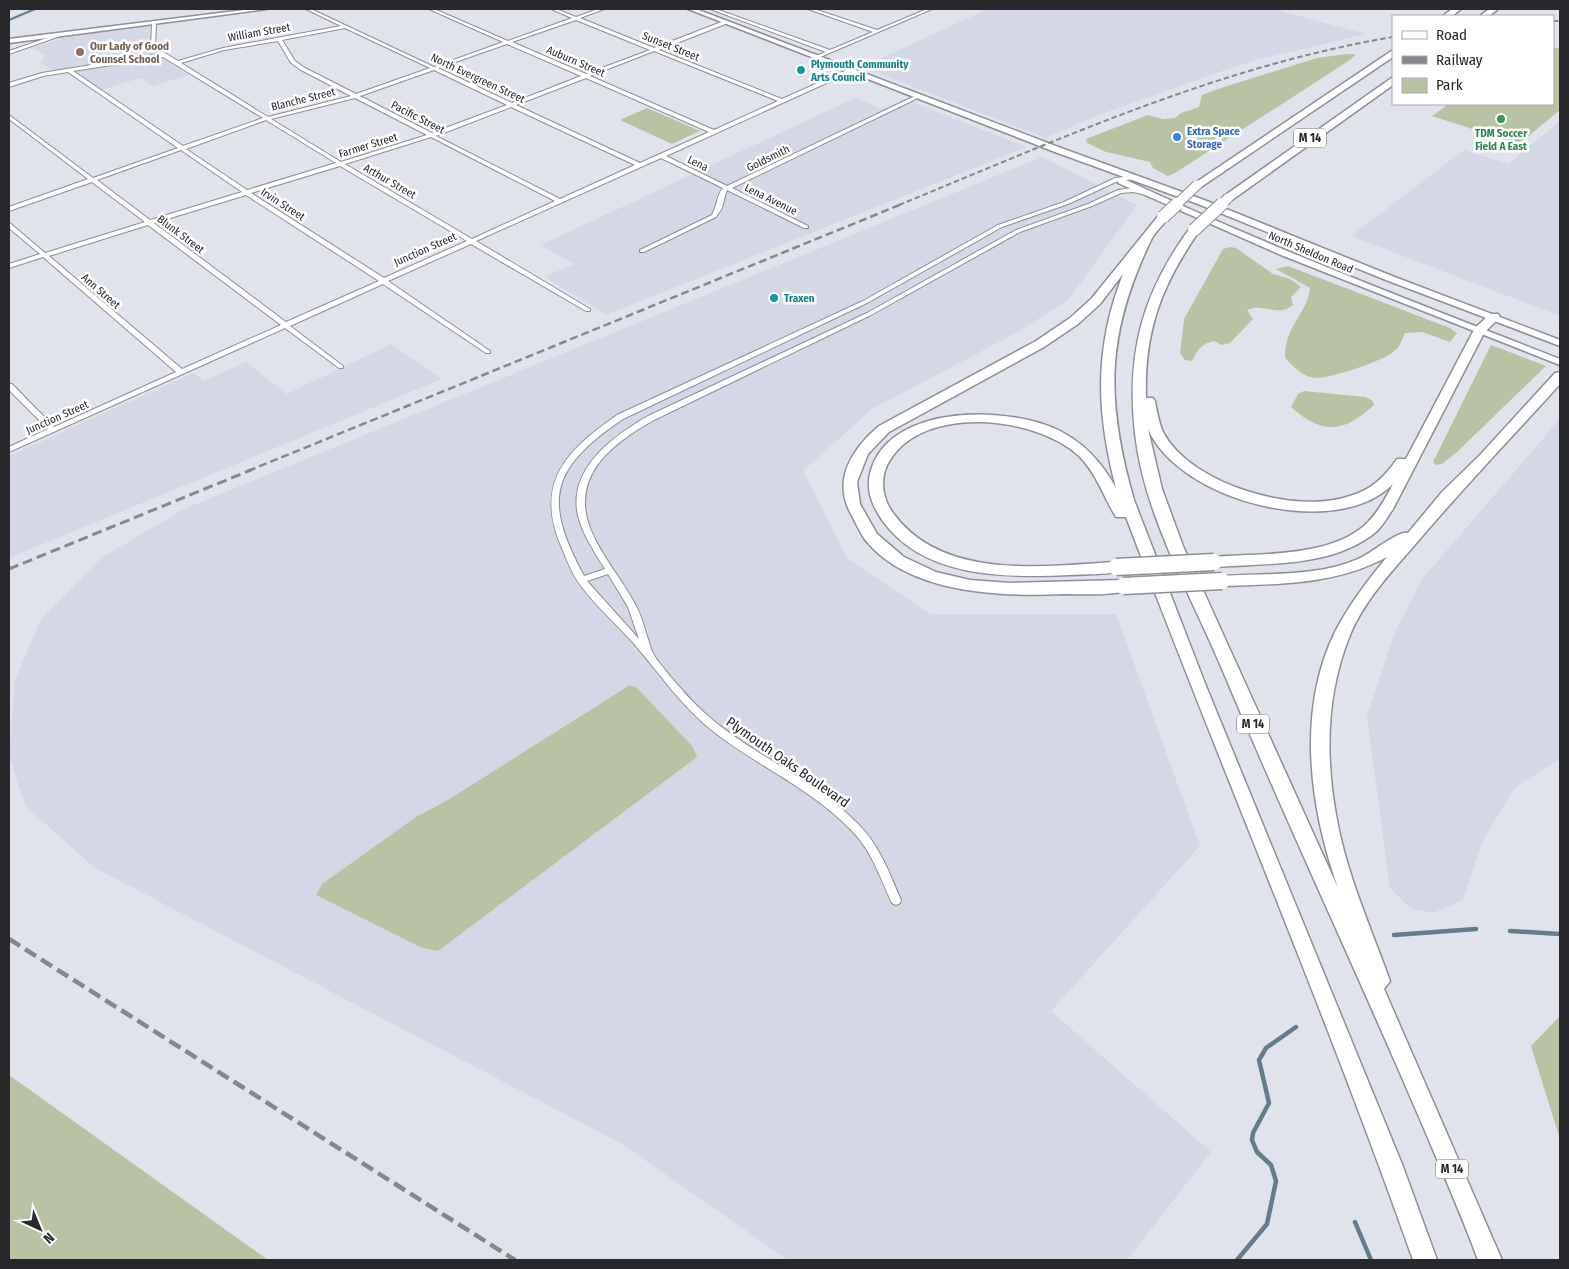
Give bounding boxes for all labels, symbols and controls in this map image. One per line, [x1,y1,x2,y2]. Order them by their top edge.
legend [1392,15,1554,105]
street label: William Street [227,21,292,44]
text: Road [1436,26,1467,44]
street label: Sunset Street [640,29,702,64]
place label: Our Lady of Good Counsel School [90,40,169,66]
street label: Auburn Street [545,43,607,80]
marker: Our Lady of Good Counsel School [74,46,86,58]
street label: North Evergreen Street [429,51,527,106]
text: Railway [1436,51,1483,69]
place label: Plymouth Community Arts Council [810,58,909,84]
marker: Plymouth Community Arts Council [795,64,807,76]
text: Park [1436,76,1463,94]
street label: Blanche Street [270,85,337,114]
street label: Pacific Street [389,98,447,137]
marker: TDM Soccer Field A East [1495,113,1507,125]
place label: Extra Space Storage [1187,125,1240,151]
place label: TDM Soccer Field A East [1475,127,1528,153]
road number: M 14 [1294,128,1326,148]
street label: Farmer Street [337,130,399,161]
marker: Extra Space Storage [1171,131,1183,143]
street label: Goldsmith [745,142,792,174]
street label: Lena [685,153,710,174]
street label: Arthur Street [361,161,419,202]
street label: Lena Avenue [742,181,799,218]
street label: Irvin Street [258,185,307,224]
street label: Blunk Street [155,213,207,256]
street label: North Sheldon Road [1267,229,1355,276]
street label: Junction Street [392,230,459,269]
street label: Ann Street [79,271,123,312]
marker: Traxen [768,292,780,304]
place label: Traxen [784,292,815,305]
street label: Junction Street [24,398,91,437]
street label: Plymouth Oaks Boulevard [723,713,853,811]
road number: M 14 [1237,714,1269,734]
road number: M 14 [1436,1160,1468,1178]
north arrow [15,1204,65,1254]
text: N [40,1229,58,1247]

